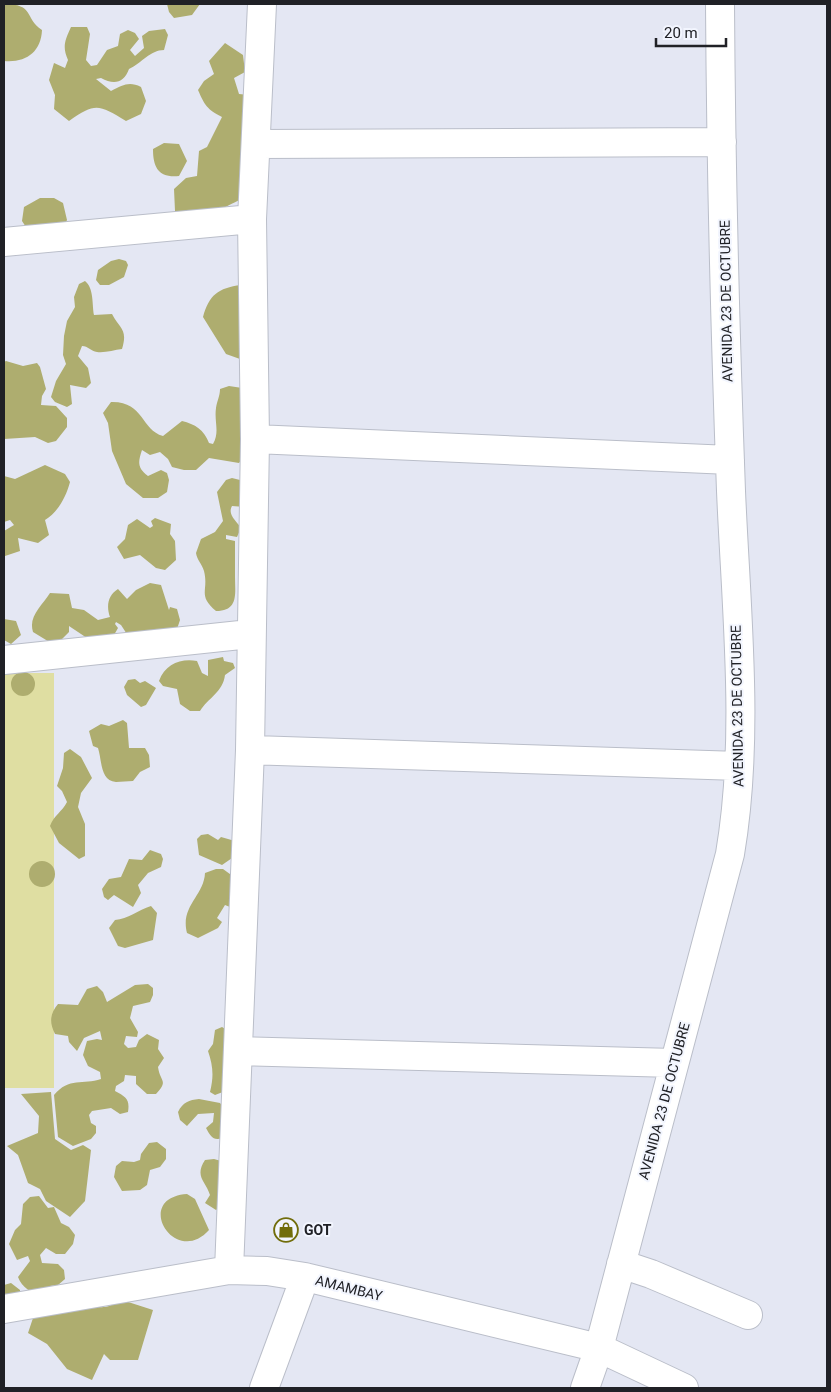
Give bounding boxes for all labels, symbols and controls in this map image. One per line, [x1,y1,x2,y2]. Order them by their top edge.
scale bar [656,15,726,47]
text: 20 m [664,24,698,42]
street label: AVENIDA 23 DE OCTUBRE [717,220,735,382]
street label: AVENIDA 23 DE OCTUBRE [728,625,746,787]
street label: AVENIDA 23 DE OCTUBRE [635,1021,693,1181]
shop icon: GOT [273,1217,299,1243]
place label: GOT [304,1222,332,1238]
street label: AMAMBAY [314,1272,385,1304]

